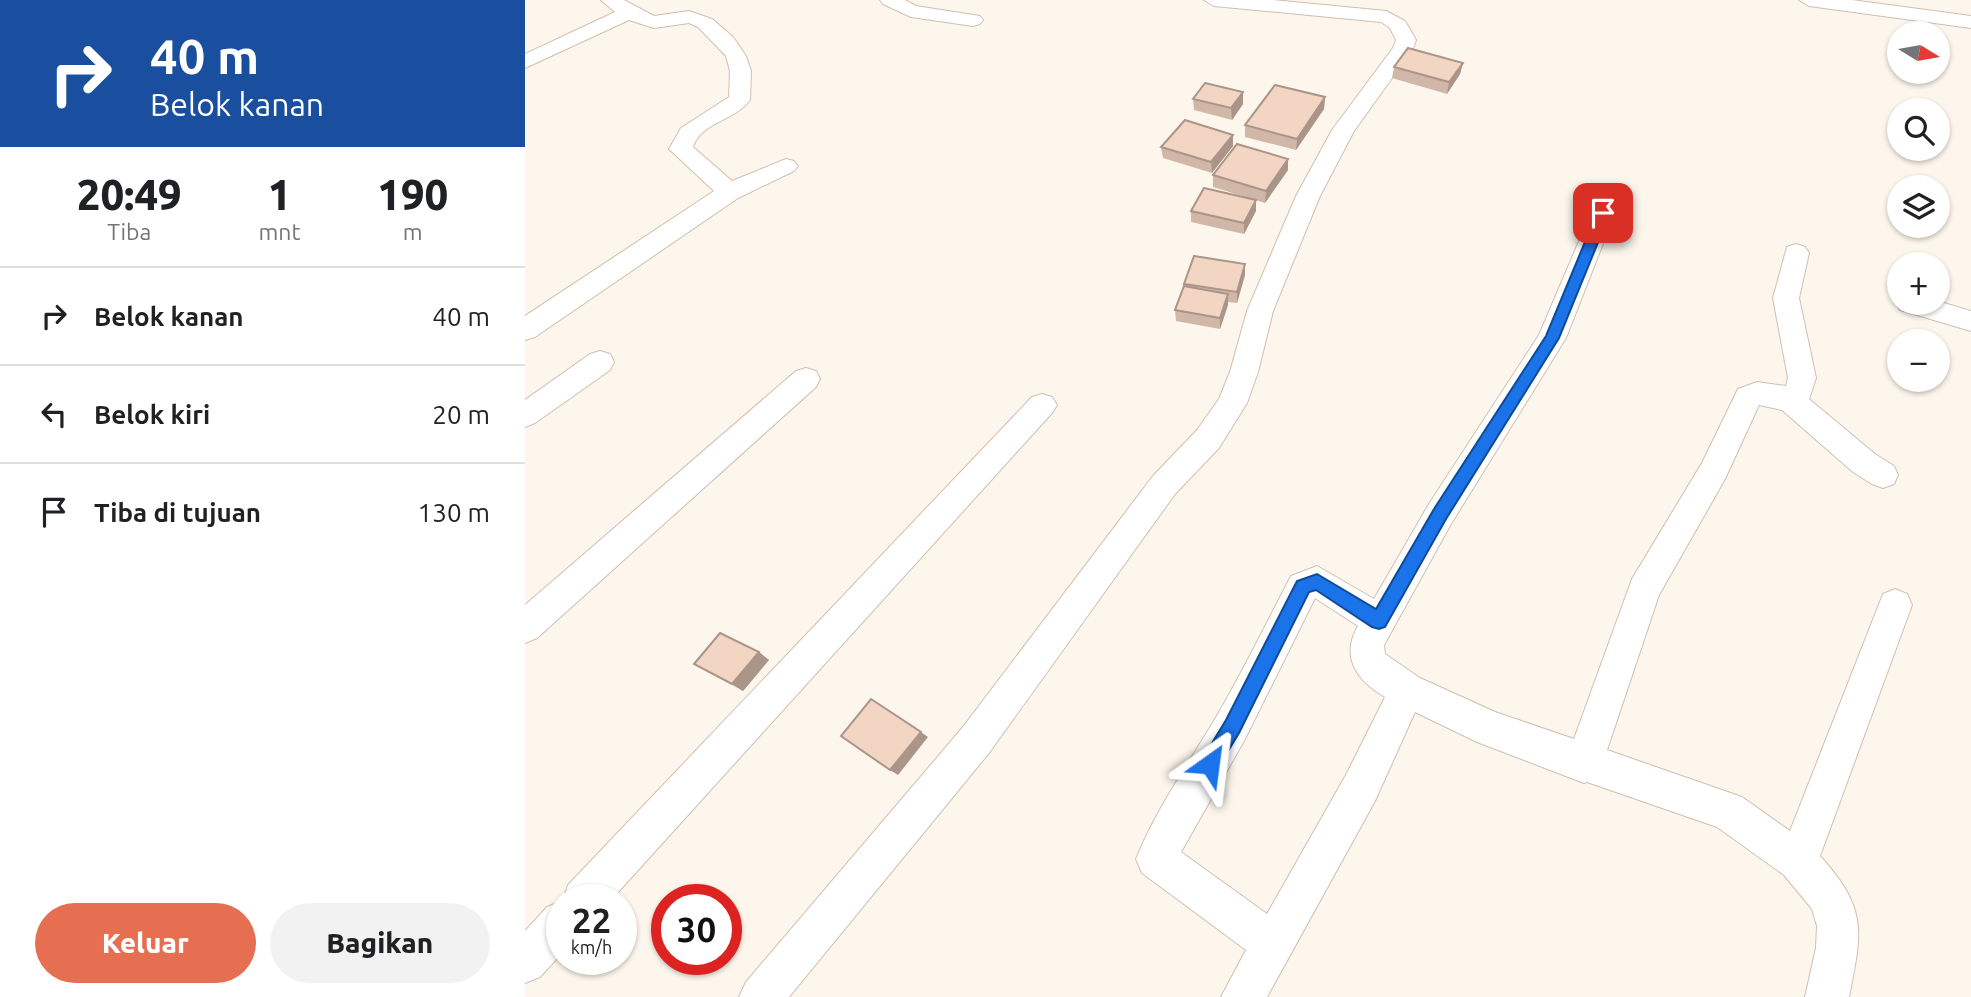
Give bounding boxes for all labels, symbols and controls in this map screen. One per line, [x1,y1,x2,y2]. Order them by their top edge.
north arrow [1887,21,1949,84]
map controls [1887,21,1950,392]
icon: right [35,28,126,119]
text: 40 m [150,28,259,83]
text: Belok kanan [150,86,324,122]
button: search [1887,98,1950,161]
text: 20:49 [77,171,182,218]
text: 1 [268,171,291,218]
text: 190 [377,171,448,218]
button: layers [1887,175,1950,238]
pin [1573,183,1633,243]
icon: arrive [1584,194,1622,232]
text: Tiba [107,219,151,244]
text: mnt [258,219,301,244]
text: m [403,219,423,244]
button: + [1887,252,1950,315]
icon: right [35,297,73,335]
text: Belok kanan [94,302,244,331]
text: 40 m [432,302,490,331]
button: − [1887,329,1950,392]
icon: left [35,395,73,433]
text: Belok kiri [94,400,210,429]
text: 20 m [432,400,490,429]
icon: arrive [35,493,73,531]
text: Tiba di tujuan [94,498,261,527]
text: 130 m [418,498,490,527]
position arrow [1173,727,1247,801]
speed limit sign: 30 [651,884,742,975]
text: 22 [572,900,611,940]
button: Keluar [35,903,256,983]
button: Bagikan [270,903,490,983]
text: km/h [571,937,612,957]

